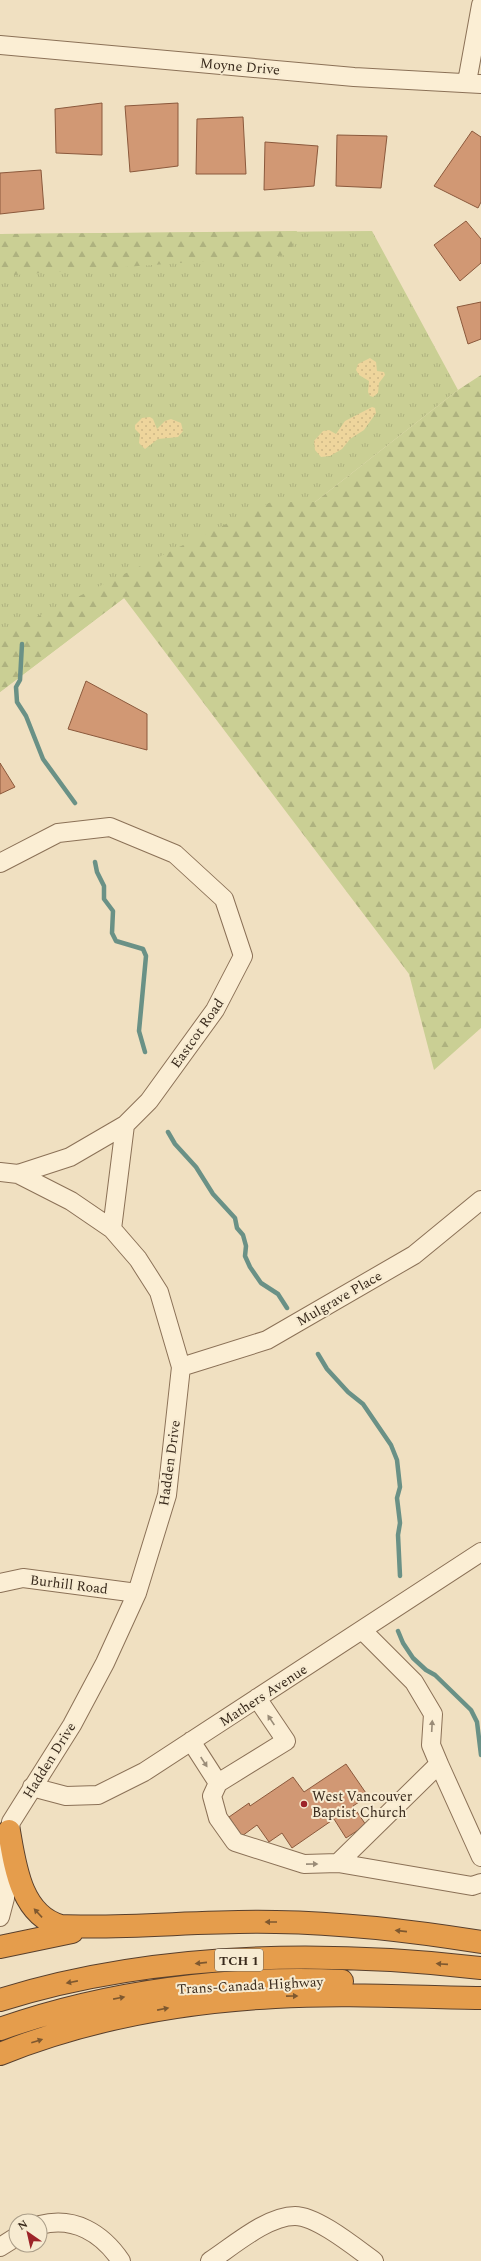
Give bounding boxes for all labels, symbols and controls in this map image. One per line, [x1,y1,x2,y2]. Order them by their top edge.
street label: Moyne Drive [199,53,281,80]
street label: Eastcot Road [166,994,229,1073]
street label: Mulgrave Place [293,1265,386,1331]
street label: Hadden Drive [153,1419,186,1507]
street label: Burhill Road [29,1569,109,1600]
street label: Mathers Avenue [215,1659,312,1732]
one-way arrow [267,1715,275,1725]
street label: Hadden Drive [18,1718,81,1803]
one-way arrow [429,1720,436,1732]
one-way arrow [201,1757,208,1768]
place label: West Vancouver Baptist Church [312,1786,413,1823]
marker: West Vancouver Baptist Church [299,1799,309,1809]
one-way arrow [306,1860,318,1867]
one-way arrow [34,1908,43,1918]
one-way arrow [264,1919,277,1925]
one-way arrow [395,1927,407,1934]
road number: TCH 1 [215,1949,263,1971]
one-way arrow [194,1959,207,1966]
one-way arrow [436,1960,448,1967]
street label: Trans-Canada Highway [176,1971,325,2000]
one-way arrow [66,1979,78,1985]
one-way arrow [286,1993,298,2000]
one-way arrow [113,1995,125,2001]
one-way arrow [157,2006,169,2012]
one-way arrow [31,2037,43,2043]
north arrow [8,2213,48,2253]
text: N [14,2216,31,2235]

